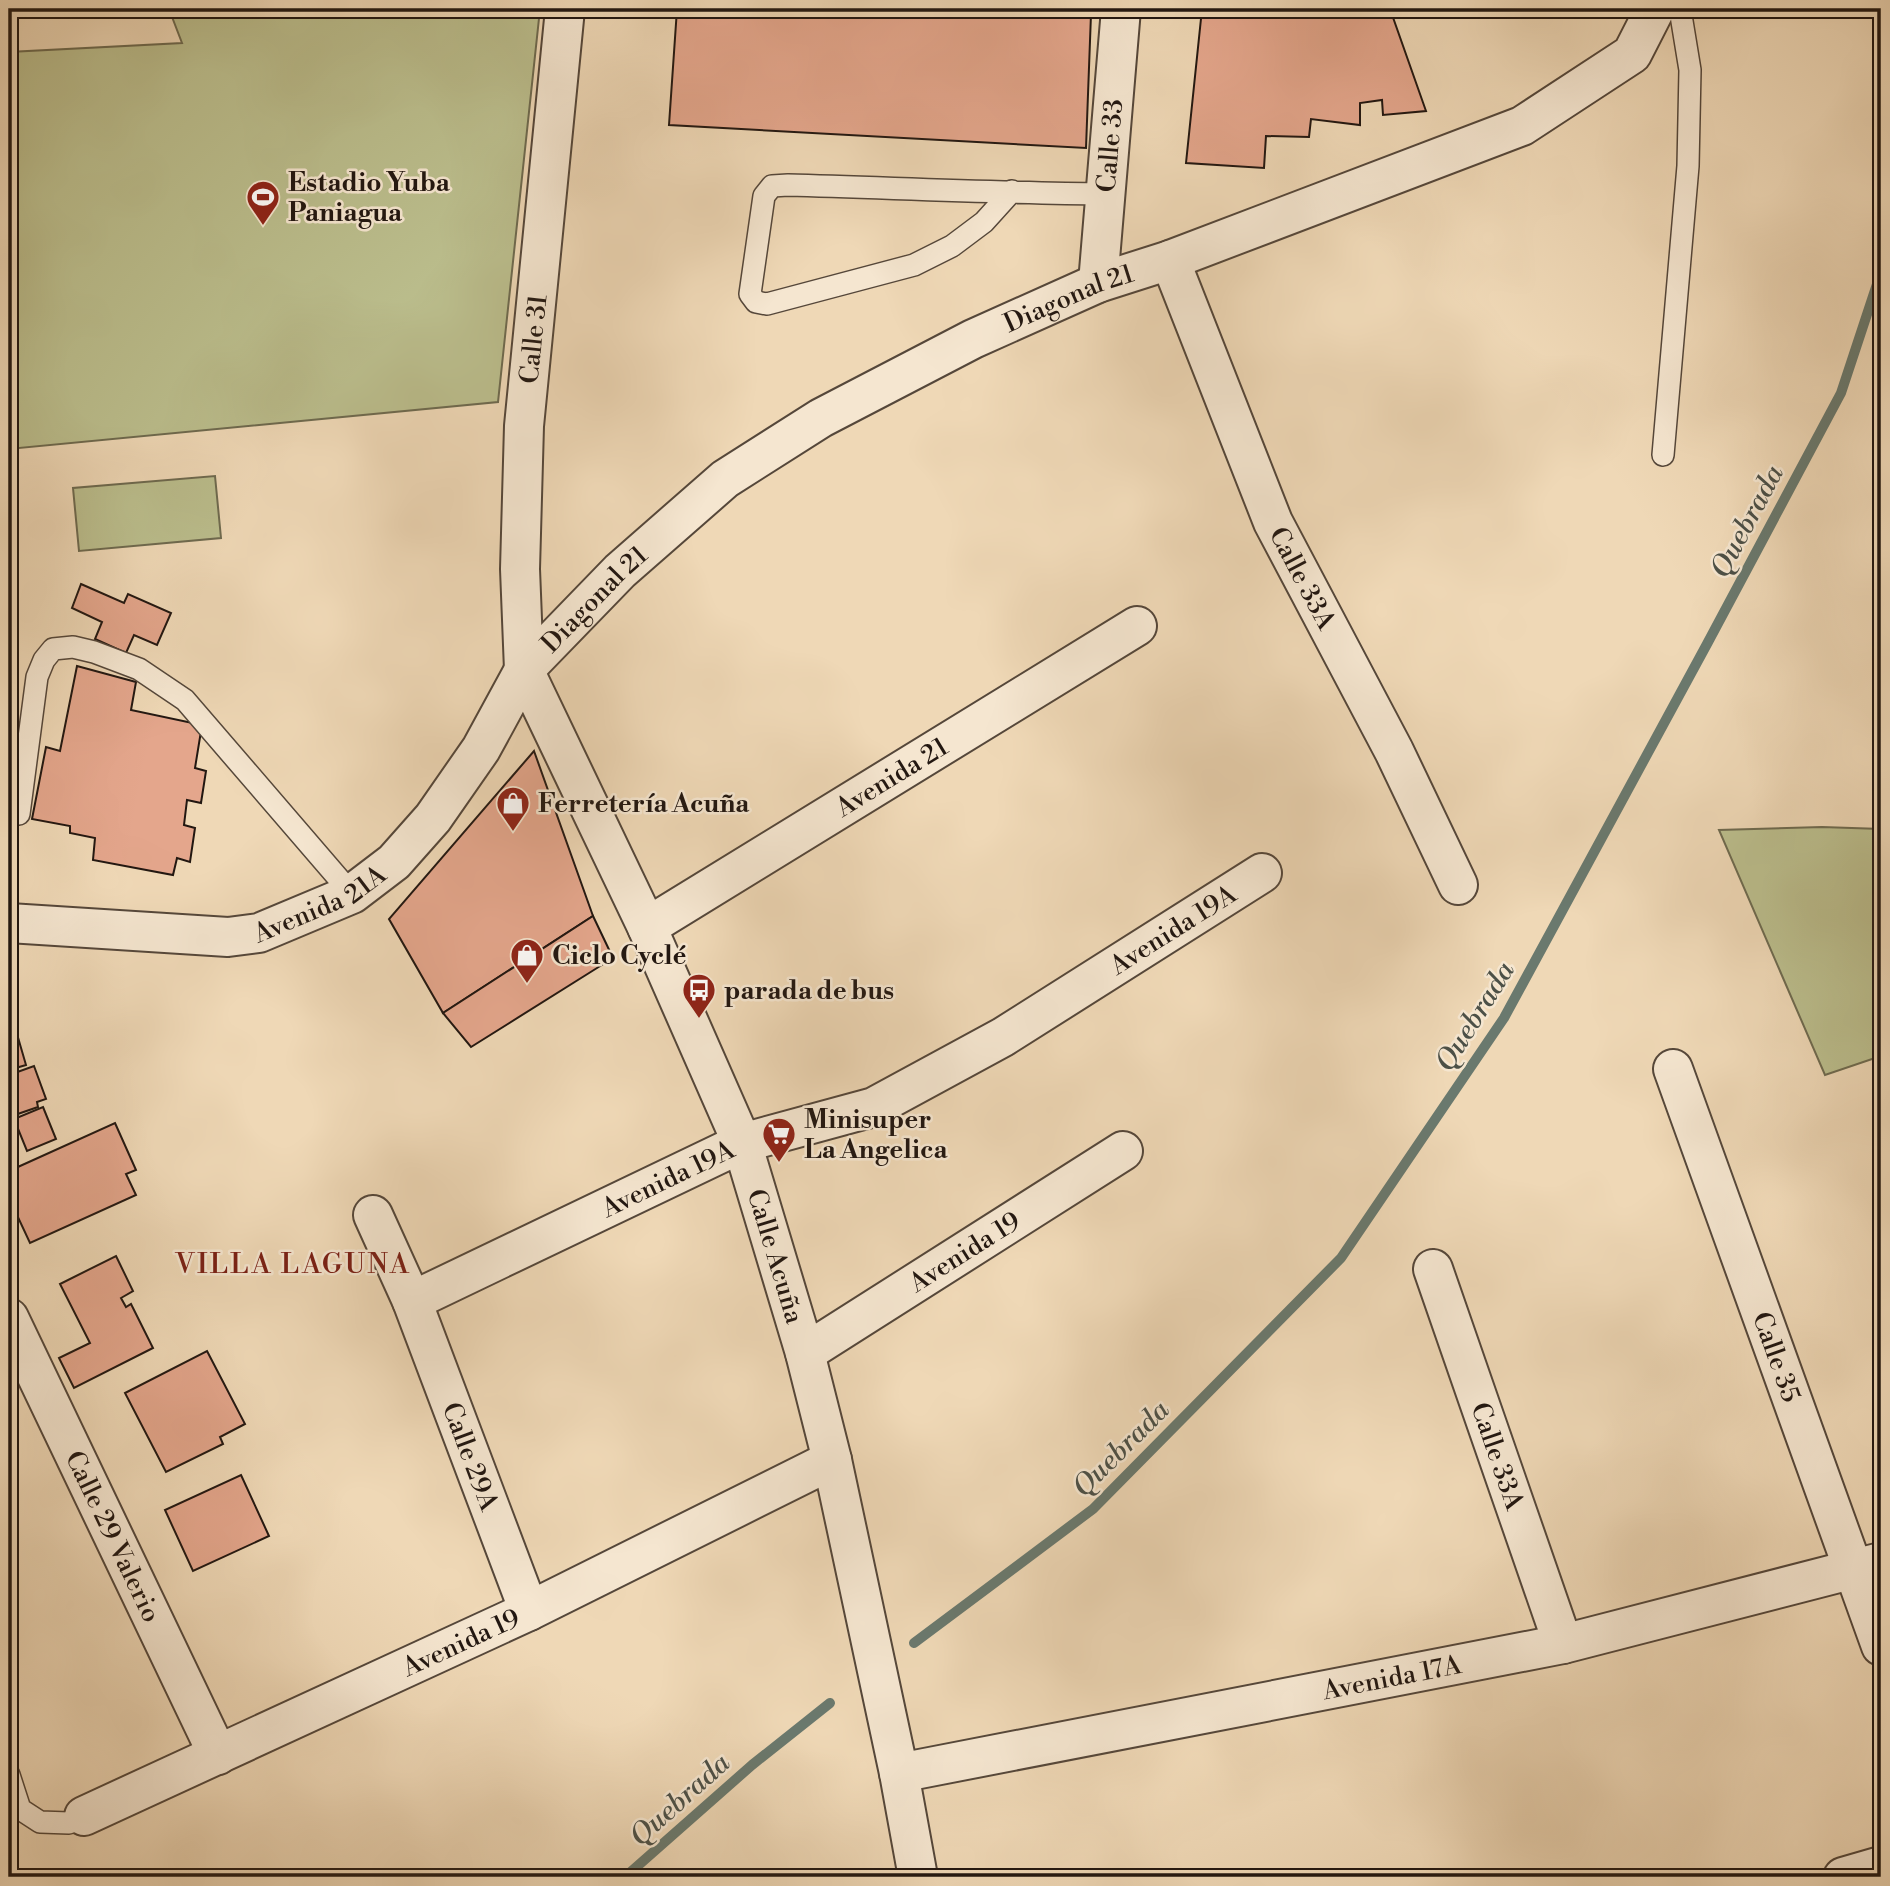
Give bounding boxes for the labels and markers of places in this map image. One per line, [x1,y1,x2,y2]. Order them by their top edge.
place label: Estadio Yuba Paniagua [288,167,451,229]
sports icon: Estadio Yuba Paniagua [244,178,282,227]
shop icon: Ferretería Acuña [494,784,532,833]
place label: Ferretería Acuña [538,788,750,820]
shop icon: Ciclo Cyclé [508,936,546,985]
place label: Ciclo Cyclé [552,940,687,972]
bus stop icon: parada de bus [680,971,718,1020]
place label: parada de bus [724,975,894,1007]
place label: Minisuper La Angelica [804,1104,949,1166]
supermarket icon: Minisuper La Angelica [760,1115,798,1164]

